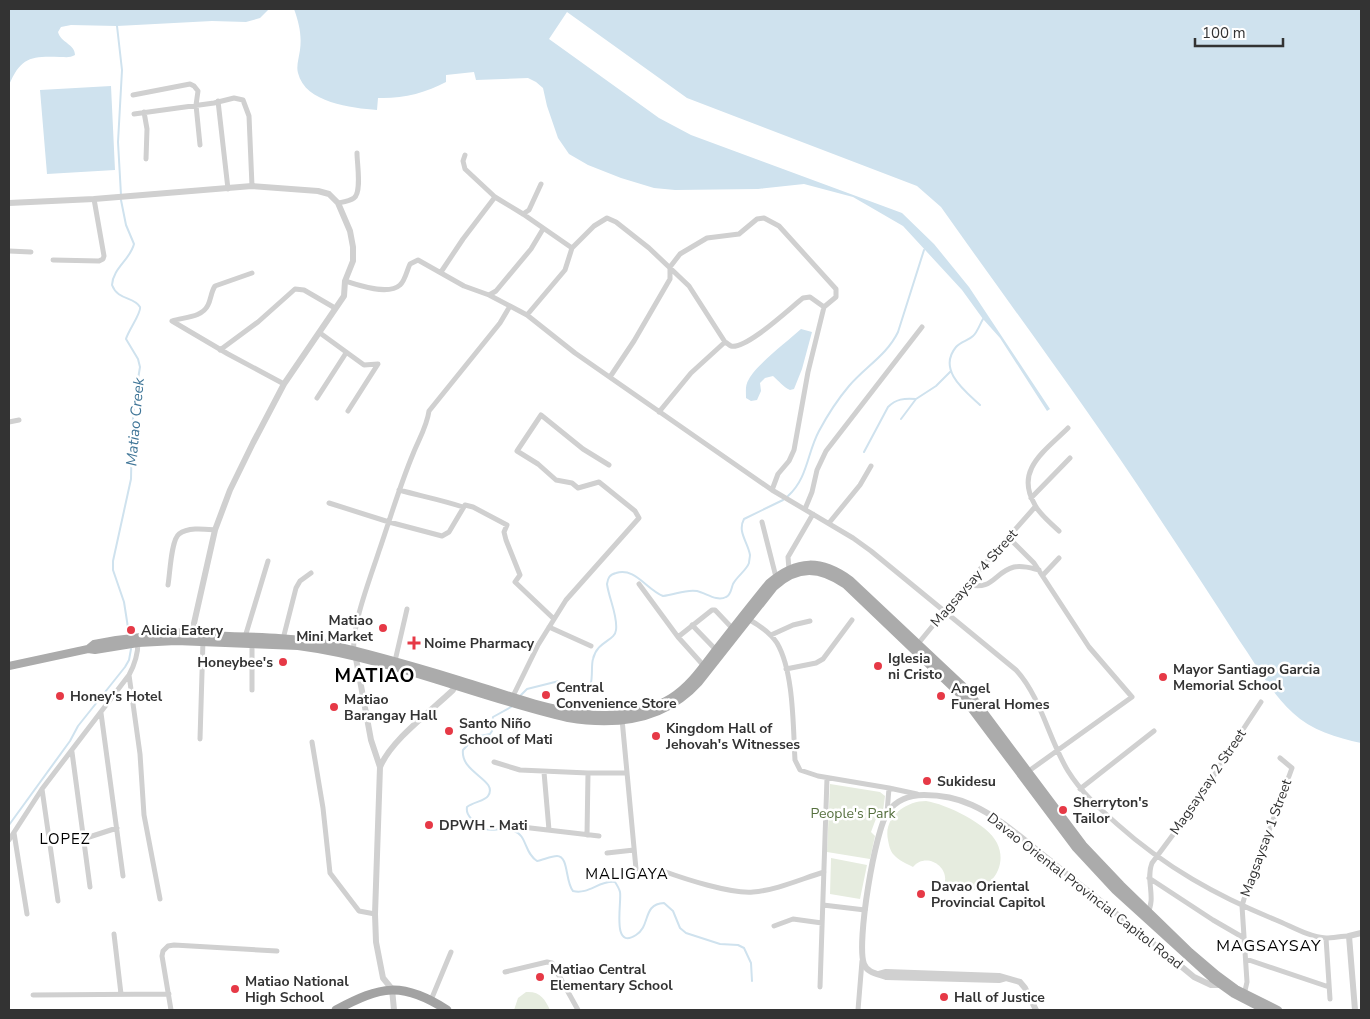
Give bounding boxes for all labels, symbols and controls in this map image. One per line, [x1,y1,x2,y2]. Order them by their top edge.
scale bar [1195,15,1282,47]
text: 100 m [1202,23,1246,43]
water label: Matiao Creek [121,377,149,467]
street label: Magsaysay 4 Street [926,525,1022,631]
place label: Matiao Mini Market [296,611,374,646]
place label: Alicia Eatery [141,621,224,640]
marker: Matiao Mini Market [377,622,389,634]
marker: Alicia Eatery [125,624,137,636]
place label: Noime Pharmacy [424,634,535,653]
marker: Noime Pharmacy [408,637,420,649]
place label: Iglesia ni Cristo [888,649,942,684]
place label: Honeybee's [197,653,273,672]
marker: Honeybee's [277,656,289,668]
marker: Iglesia ni Cristo [872,660,884,672]
place label: Mayor Santiago Garcia Memorial School [1173,660,1320,695]
district label: MATIAO [334,663,416,689]
marker: Mayor Santiago Garcia Memorial School [1157,671,1169,683]
place label: Central Convenience Store [556,678,677,713]
place label: Angel Funeral Homes [951,679,1050,714]
place label: Honey's Hotel [70,687,163,706]
marker: Central Convenience Store [540,689,552,701]
marker: Honey's Hotel [54,690,66,702]
place label: Matiao Barangay Hall [344,690,438,725]
marker: Angel Funeral Homes [935,690,947,702]
marker: Matiao Barangay Hall [328,701,340,713]
place label: Santo Niño School of Mati [459,714,553,749]
place label: Kingdom Hall of Jehovah's Witnesses [665,719,800,754]
marker: Santo Niño School of Mati [443,725,455,737]
street label: Magsaysay 2 Street [1166,725,1251,839]
marker: Kingdom Hall of Jehovah's Witnesses [650,730,662,742]
place label: Sukidesu [937,772,996,791]
marker: Sukidesu [921,775,933,787]
street label: Magsaysay 1 Street [1236,776,1296,899]
place label: Sherryton's Tailor [1073,793,1149,828]
park label: People's Park [811,804,896,823]
marker: Sherryton's Tailor [1057,804,1069,816]
street label: Davao Oriental Provincial Capitol Road [983,809,1187,973]
place label: DPWH - Mati [439,816,528,835]
marker: DPWH - Mati [423,819,435,831]
district label: LOPEZ [39,829,91,849]
district label: MALIGAYA [585,864,669,884]
place label: Davao Oriental Provincial Capitol [931,877,1046,912]
marker: Davao Oriental Provincial Capitol [915,888,927,900]
district label: MAGSAYSAY [1216,935,1322,957]
place label: Matiao Central Elementary School [550,960,673,995]
marker: Matiao Central Elementary School [534,971,546,983]
place label: Matiao National High School [245,972,349,1007]
marker: Matiao National High School [229,983,241,995]
place label: Hall of Justice [954,988,1045,1007]
marker: Hall of Justice [938,991,950,1003]

